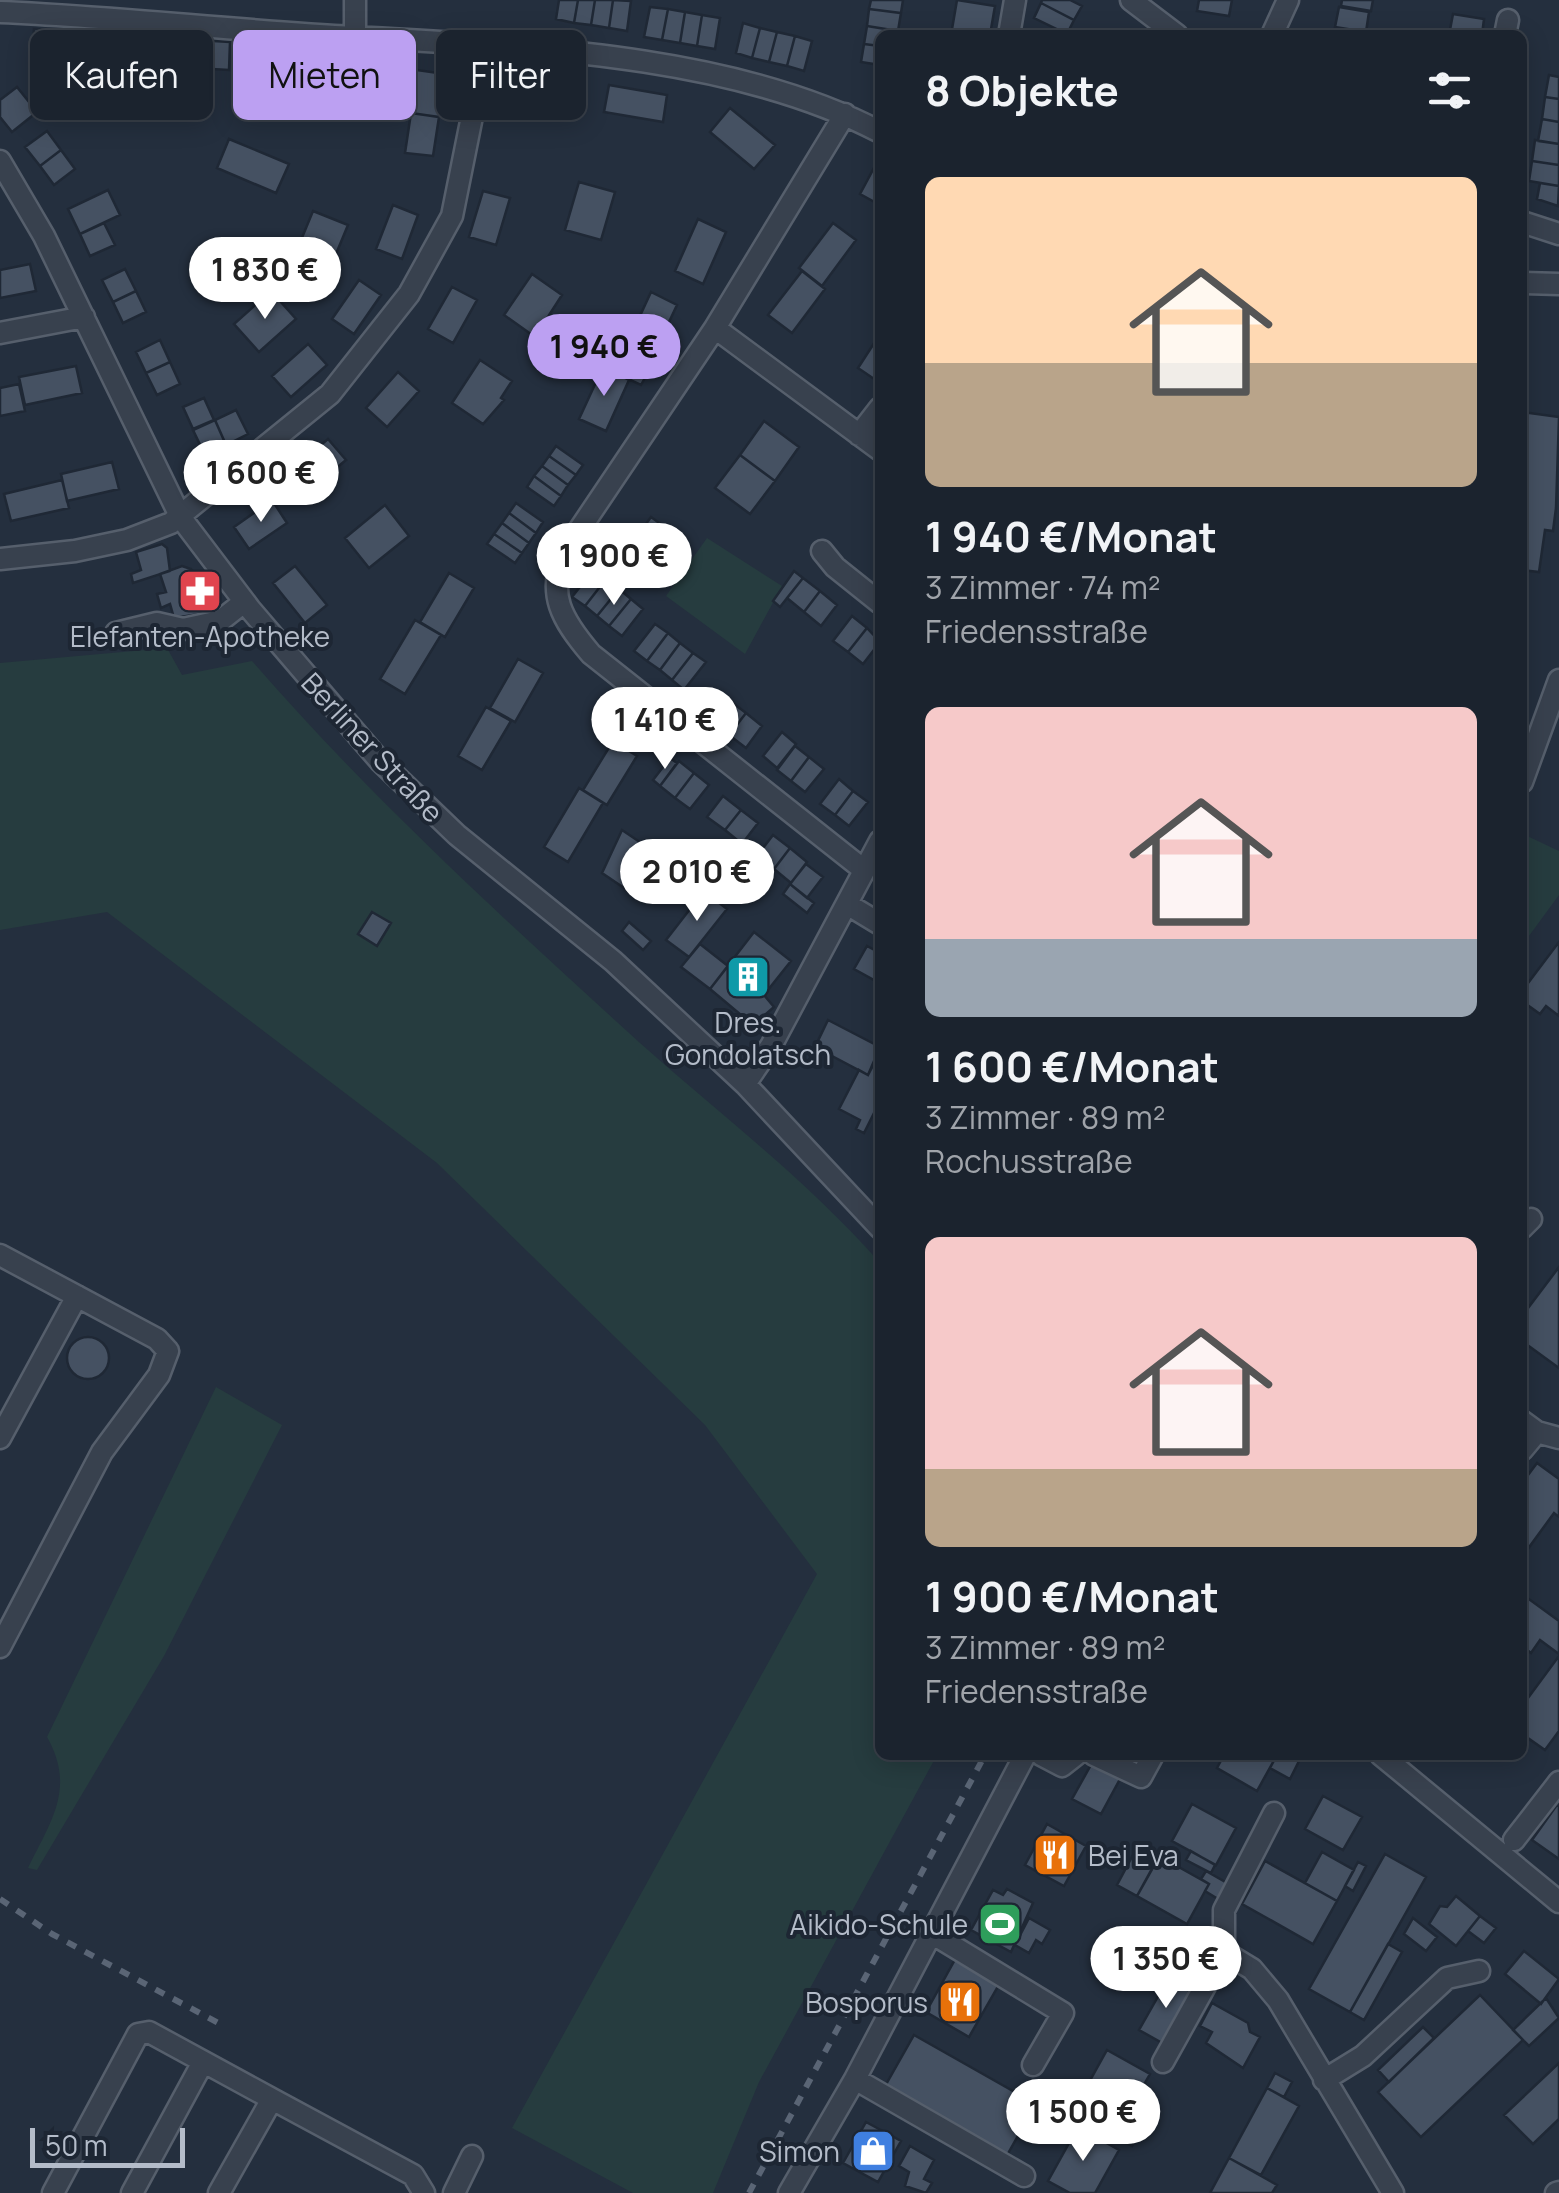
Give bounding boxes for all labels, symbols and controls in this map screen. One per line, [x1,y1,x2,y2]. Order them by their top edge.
chip: Kaufen [30,30,213,120]
chip: Mieten [233,30,416,120]
chip: Filter [436,30,586,120]
text: 8 Objekte [925,61,1119,119]
icon: filters [1422,63,1477,118]
pin: 1 830 € [173,237,357,322]
icon: home [1111,242,1291,422]
text: 1 830 € [211,247,319,291]
pin: 1 940 € [512,314,696,399]
text: 1 940 € [549,324,659,368]
pin: 1 600 € [169,440,353,525]
text: 1 600 € [206,450,316,494]
text: 1 940 €/Monat [925,507,1217,565]
pin: 1 900 € [522,523,706,608]
text: 1 900 € [559,533,669,577]
text: 3 Zimmer · 74 m² [925,565,1161,609]
pharmacy icon: Elefanten-Apotheke [177,568,223,614]
text: Friedensstraße [925,609,1148,653]
place label: Elefanten-Apotheke [70,617,330,655]
street label: Berliner Straße [294,664,452,830]
pin: 1 410 € [573,687,757,772]
text: 1 410 € [613,697,717,741]
icon: home [1111,772,1291,952]
pin: 2 010 € [605,839,789,924]
text: 2 010 € [642,849,752,893]
building icon: Dres. Gondolatsch [725,954,771,1000]
place label: Dres. Gondolatsch [665,1003,831,1073]
text: 1 600 €/Monat [925,1037,1219,1095]
text: 3 Zimmer · 89 m² [925,1095,1165,1139]
text: Rochusstraße [925,1139,1133,1183]
icon: home [1111,1302,1291,1482]
text: 1 900 €/Monat [925,1567,1219,1625]
text: 3 Zimmer · 89 m² [925,1625,1165,1669]
text: Friedensstraße [925,1669,1148,1713]
restaurant icon: Bei Eva [1032,1832,1078,1878]
place label: Bei Eva [1088,1836,1179,1874]
sports icon: Aikido-Schule [977,1901,1023,1947]
place label: Aikido-Schule [789,1905,968,1943]
pin: 1 350 € [1074,1926,1258,2011]
text: 1 350 € [1112,1936,1220,1980]
restaurant icon: Bosporus [937,1979,983,2025]
place label: Bosporus [805,1983,928,2021]
pin: 1 500 € [991,2079,1175,2164]
text: 1 500 € [1028,2089,1138,2133]
scale bar [30,2123,185,2168]
text: 50 m [45,2126,108,2164]
shop icon: Simon [850,2128,896,2174]
place label: Simon [759,2132,840,2170]

